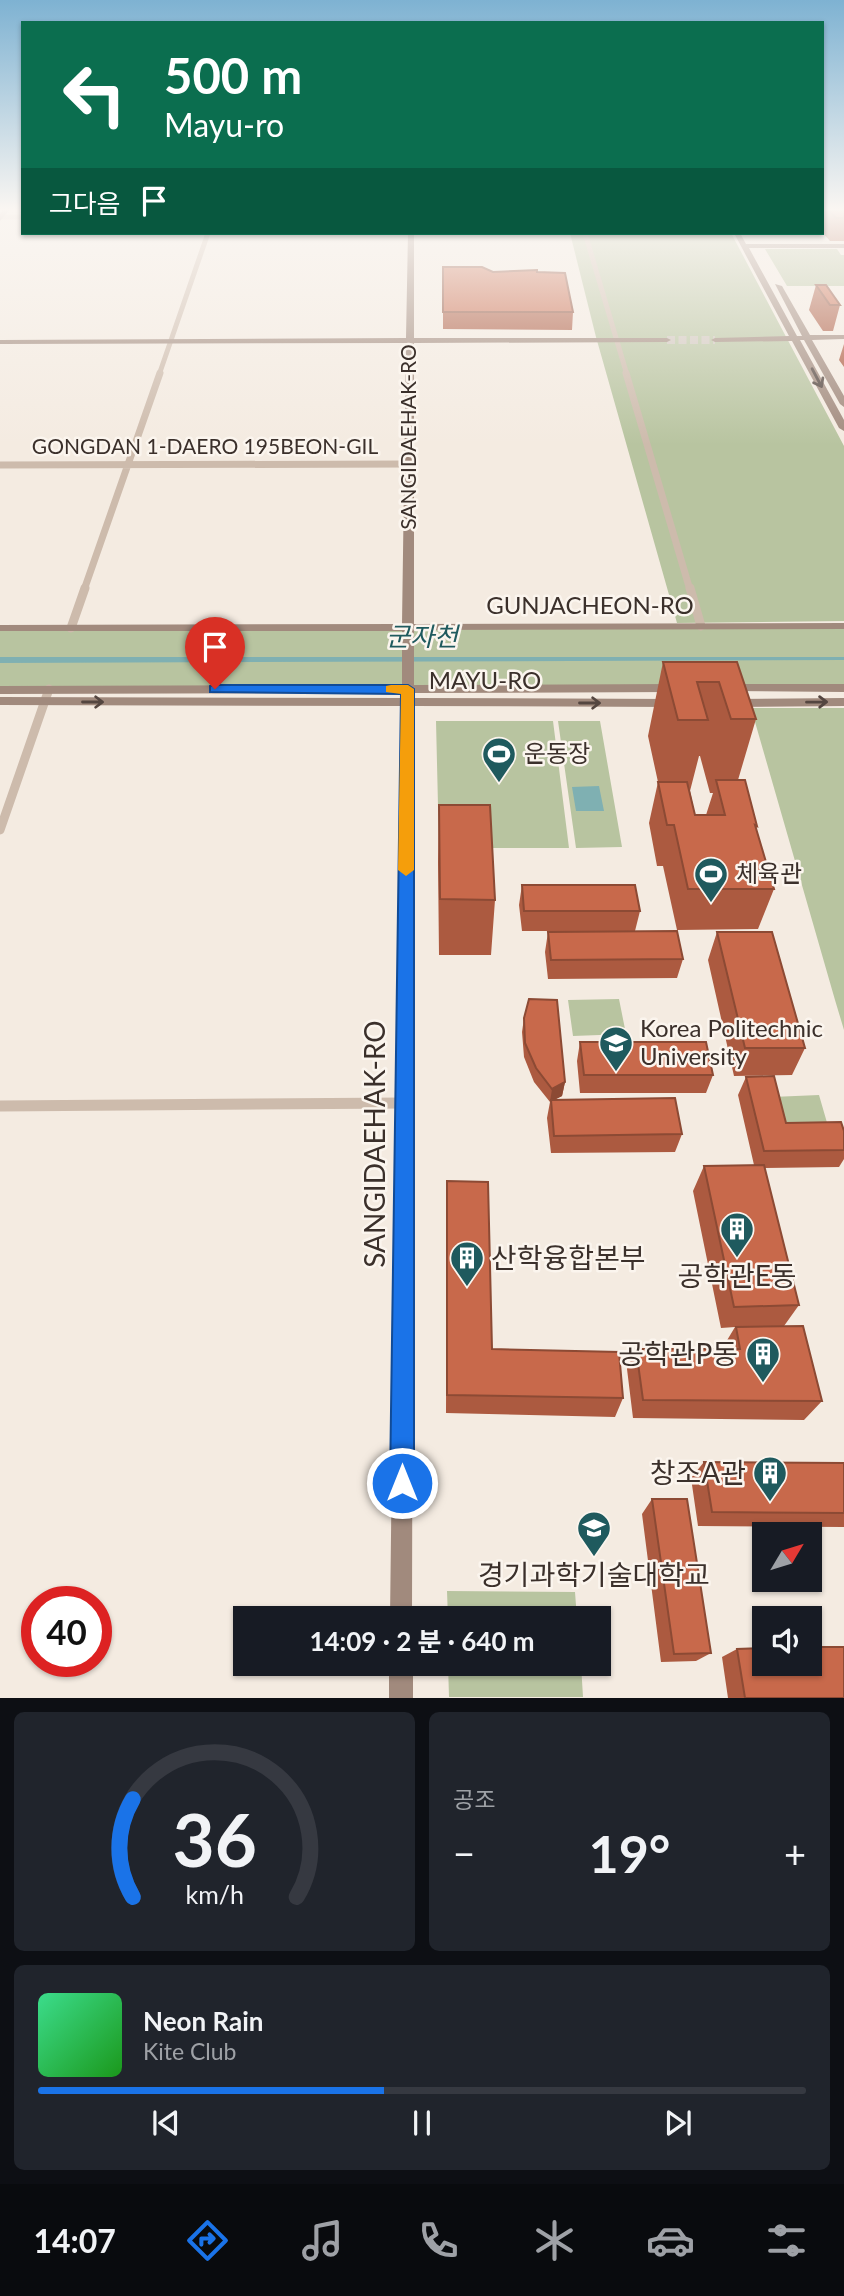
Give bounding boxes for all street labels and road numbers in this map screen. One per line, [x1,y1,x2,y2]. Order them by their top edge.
street label: SANGIDAEHAK-RO [395,344,420,530]
street label: GONGDAN 1-DAERO 195BEON-GIL [32,433,378,458]
street label: GUNJACHEON-RO [486,590,694,619]
street label: MAYU-RO [429,665,541,694]
street label: SANGIDAEHAK-RO [357,1020,391,1268]

